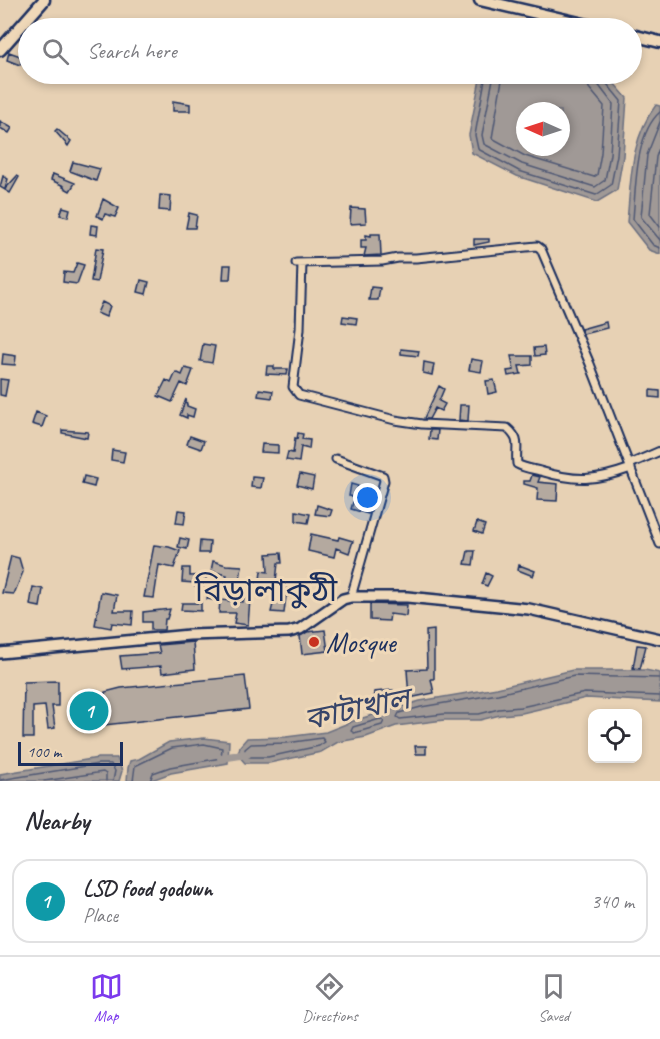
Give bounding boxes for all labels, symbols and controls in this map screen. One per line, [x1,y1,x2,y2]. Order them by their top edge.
search box [18,18,642,84]
icon: search [39,35,72,68]
text: Search here [87,37,177,65]
north arrow [516,102,570,156]
your location [353,483,382,512]
district label: বিড়ালাকুঠী [194,570,338,611]
place label: Mosque [326,625,398,660]
marker: Mosque [307,635,321,649]
water label: কাটাখাল [301,678,418,739]
pin: 1 [70,688,109,734]
map controls [588,709,642,763]
button: locate [588,709,642,763]
scale bar [18,739,123,766]
text: 100 m [27,742,61,762]
text: Nearby [24,804,89,837]
text: LSD food godown [83,875,212,903]
text: 1 [41,889,50,914]
text: 340 m [591,889,634,914]
text: Place [83,903,118,928]
tab: Map [90,970,123,1026]
tab: Directions [302,970,358,1026]
tab: Saved [537,970,570,1026]

